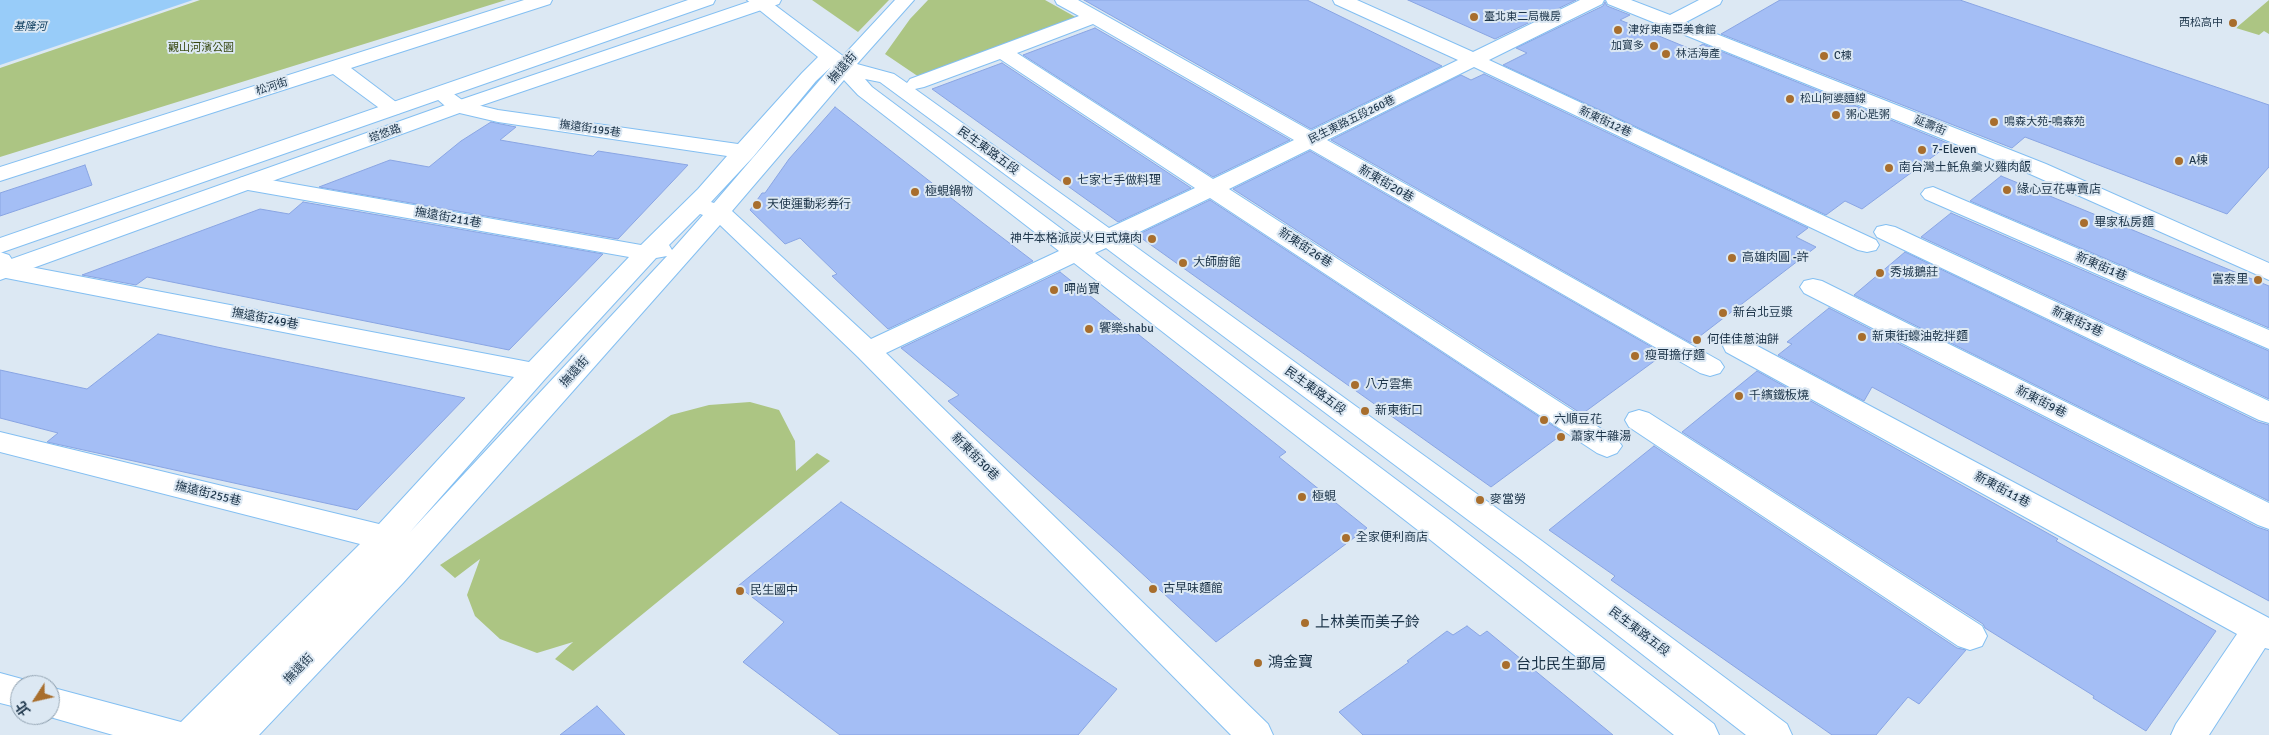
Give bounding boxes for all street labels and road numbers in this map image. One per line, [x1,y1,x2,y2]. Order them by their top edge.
street label: 撫遠街 [826,50,860,86]
street label: 松河街 [254,76,290,98]
street label: 民生東路五段260巷 [1306,93,1398,147]
street label: 新東街12巷 [1577,104,1633,140]
street label: 延壽街 [1912,114,1948,138]
street label: 撫遠街195巷 [558,118,622,140]
street label: 塔悠路 [367,122,403,146]
street label: 民生東路五段 [955,124,1021,178]
street label: 新東街20巷 [1356,163,1416,205]
street label: 撫遠街211巷 [414,205,482,231]
street label: 新東街26巷 [1276,225,1334,271]
street label: 新東街1巷 [2073,250,2129,284]
street label: 新東街3巷 [2049,304,2105,340]
street label: 撫遠街249巷 [231,305,299,333]
street label: 撫遠街 [558,354,592,390]
street label: 民生東路五段 [1282,364,1348,418]
street label: 新東街9巷 [2013,383,2069,421]
street label: 新東街30巷 [948,430,1002,484]
street label: 新東街11巷 [1972,469,2032,511]
street label: 撫遠街255巷 [174,479,242,509]
street label: 民生東路五段 [1606,605,1672,659]
street label: 撫遠街 [281,651,317,687]

